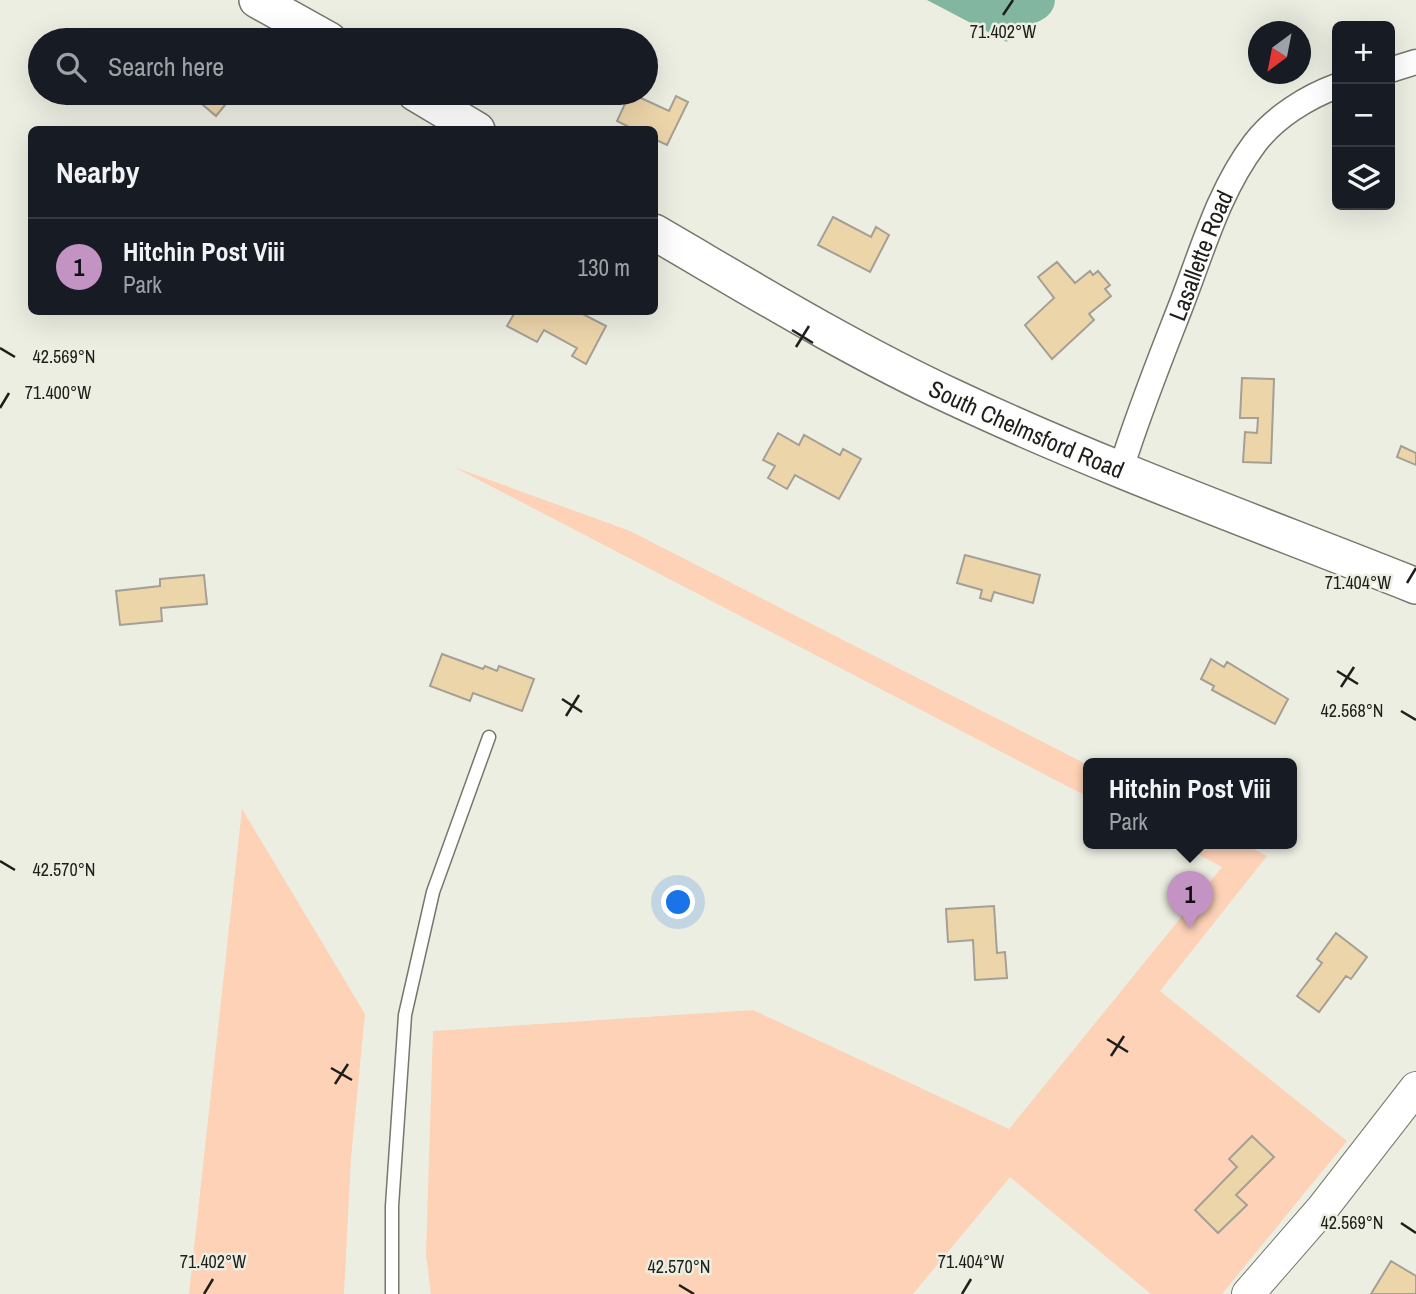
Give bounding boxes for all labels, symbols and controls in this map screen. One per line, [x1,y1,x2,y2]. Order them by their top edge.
text: 71.402°W [970,19,1036,44]
north arrow [1248,21,1311,84]
map controls [1332,21,1395,210]
button: + [1332,21,1395,84]
search box [28,28,658,105]
icon: search [52,48,90,86]
text: Search here [108,49,224,84]
button: − [1332,84,1395,147]
button: layers [1332,147,1395,210]
text: Nearby [56,152,139,192]
street label: Lasallette Road [1161,185,1240,325]
text: Hitchin Post Viii [123,234,285,269]
text: 1 [74,252,84,283]
text: 130 m [578,252,630,283]
text: Park [123,269,162,300]
text: 42.569°N [33,344,96,369]
street label: South Chelmsford Road [924,372,1129,486]
text: 71.400°W [25,380,91,405]
text: 71.404°W [1325,570,1391,595]
text: 42.568°N [1321,698,1384,723]
popup [1083,758,1297,849]
text: Hitchin Post Viii [1109,771,1271,806]
text: Park [1109,806,1148,837]
text: 42.570°N [33,857,96,882]
pin: 1 [1167,871,1213,929]
your location [661,885,695,919]
text: 42.569°N [1321,1210,1384,1235]
text: 71.402°W [180,1249,246,1274]
text: 71.404°W [938,1249,1004,1274]
text: 42.570°N [648,1254,711,1279]

